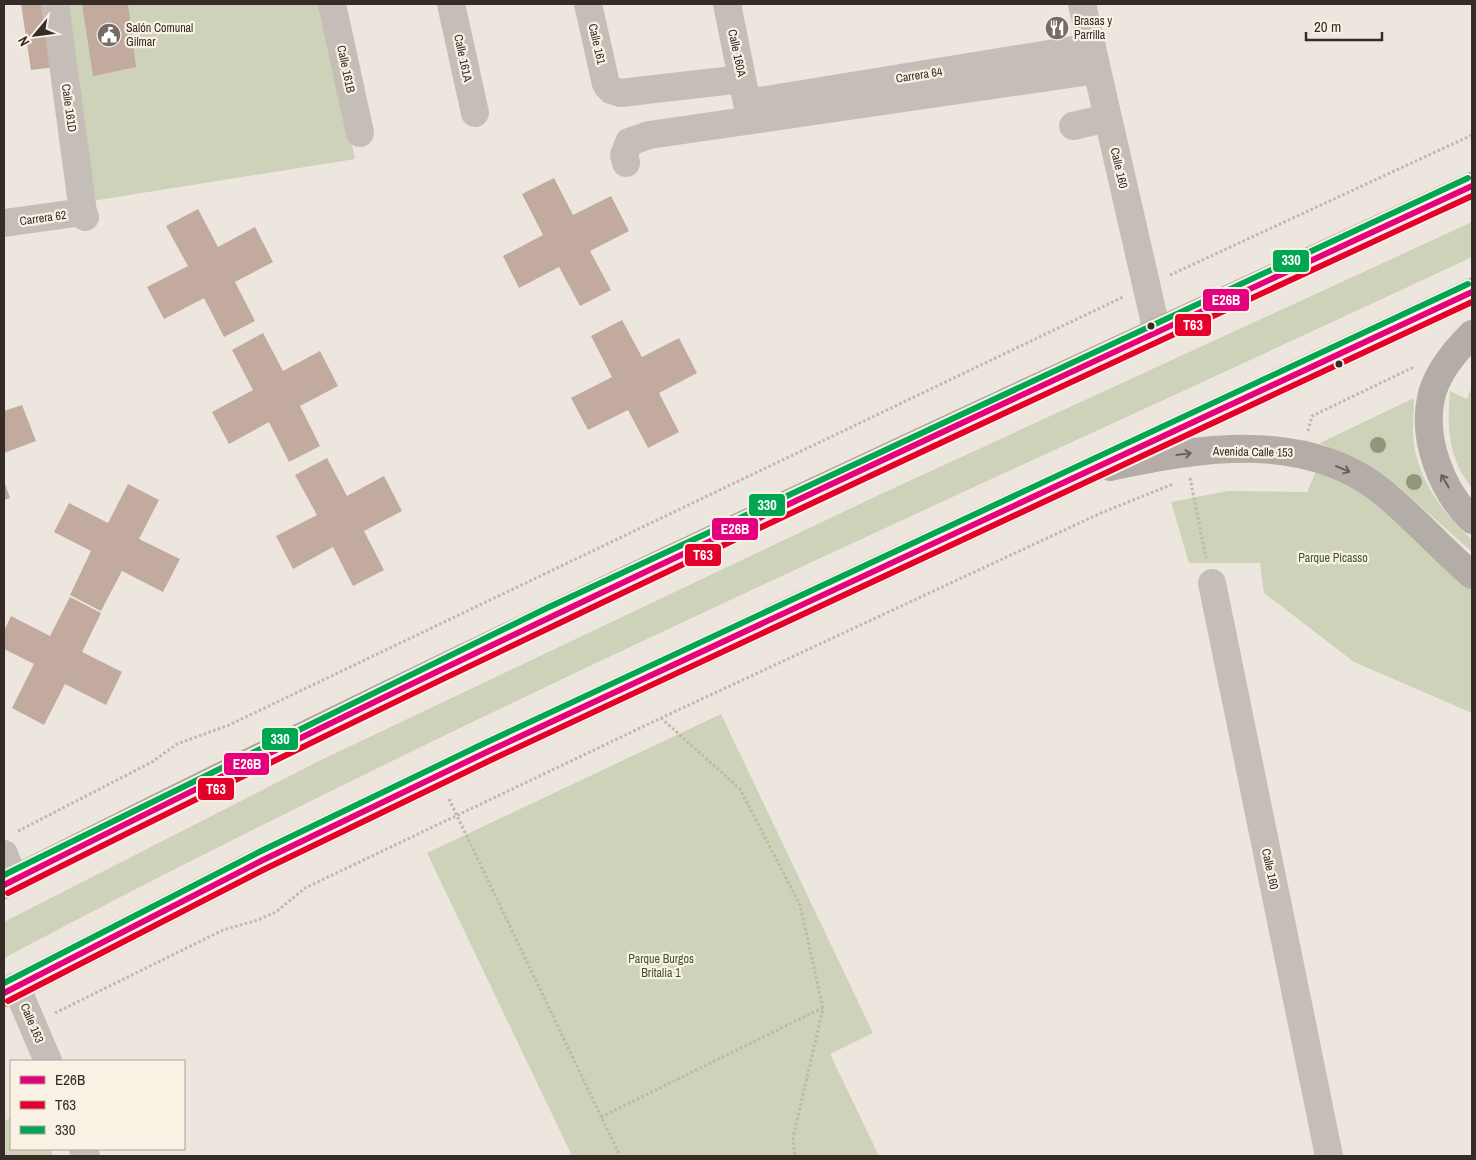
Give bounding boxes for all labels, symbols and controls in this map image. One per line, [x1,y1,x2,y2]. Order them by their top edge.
north arrow [10,10,60,60]
scale bar [1306,10,1382,42]
place label: Brasas y Parrilla [1074,13,1112,43]
restaurant icon: Brasas y Parrilla [1044,15,1070,41]
text: 20 m [1314,16,1341,37]
place label: Salón Comunal Gilmar [126,20,193,50]
public building icon: Salón Comunal Gilmar [96,22,122,48]
street label: Calle 161 [585,22,610,67]
street label: Calle 160A [724,28,750,79]
text: N [14,33,34,49]
street label: Calle 161A [450,33,476,84]
street label: Calle 161B [333,44,359,95]
street label: Carrera 64 [895,63,944,87]
street label: Calle 161D [58,83,80,133]
street label: Calle 160 [1107,146,1131,190]
street label: Carrera 62 [19,207,67,229]
line badge: 330 [1272,249,1310,273]
text: 330 [1281,251,1301,269]
line badge: E26B [1202,288,1250,312]
text: E26B [1212,291,1240,309]
line badge: T63 [1174,313,1212,337]
text: T63 [1183,316,1203,334]
unlabelled marker [1146,321,1156,331]
unlabelled marker [1334,359,1344,369]
street label: Avenida Calle 153 [1212,443,1293,461]
one-way arrow [1176,448,1192,458]
one-way arrow [1335,464,1350,474]
one-way arrow [1439,474,1449,488]
line badge: 330 [748,493,786,517]
text: 330 [757,496,777,514]
line badge: E26B [711,517,759,541]
text: E26B [721,520,749,538]
line badge: T63 [684,543,722,567]
text: T63 [693,546,713,564]
park label: Parque Picasso [1298,550,1368,566]
line badge: 330 [261,727,299,751]
text: 330 [270,730,290,748]
line badge: E26B [223,752,270,776]
text: E26B [233,755,261,773]
line badge: T63 [197,777,235,801]
text: T63 [206,780,226,798]
street label: Calle 160 [1258,847,1282,891]
park label: Parque Burgos Britalia 1 [628,951,694,981]
street label: Calle 163 [17,1001,47,1045]
legend [10,1060,185,1150]
text: E26B [55,1069,85,1090]
text: T63 [55,1094,76,1115]
text: 330 [55,1119,76,1140]

